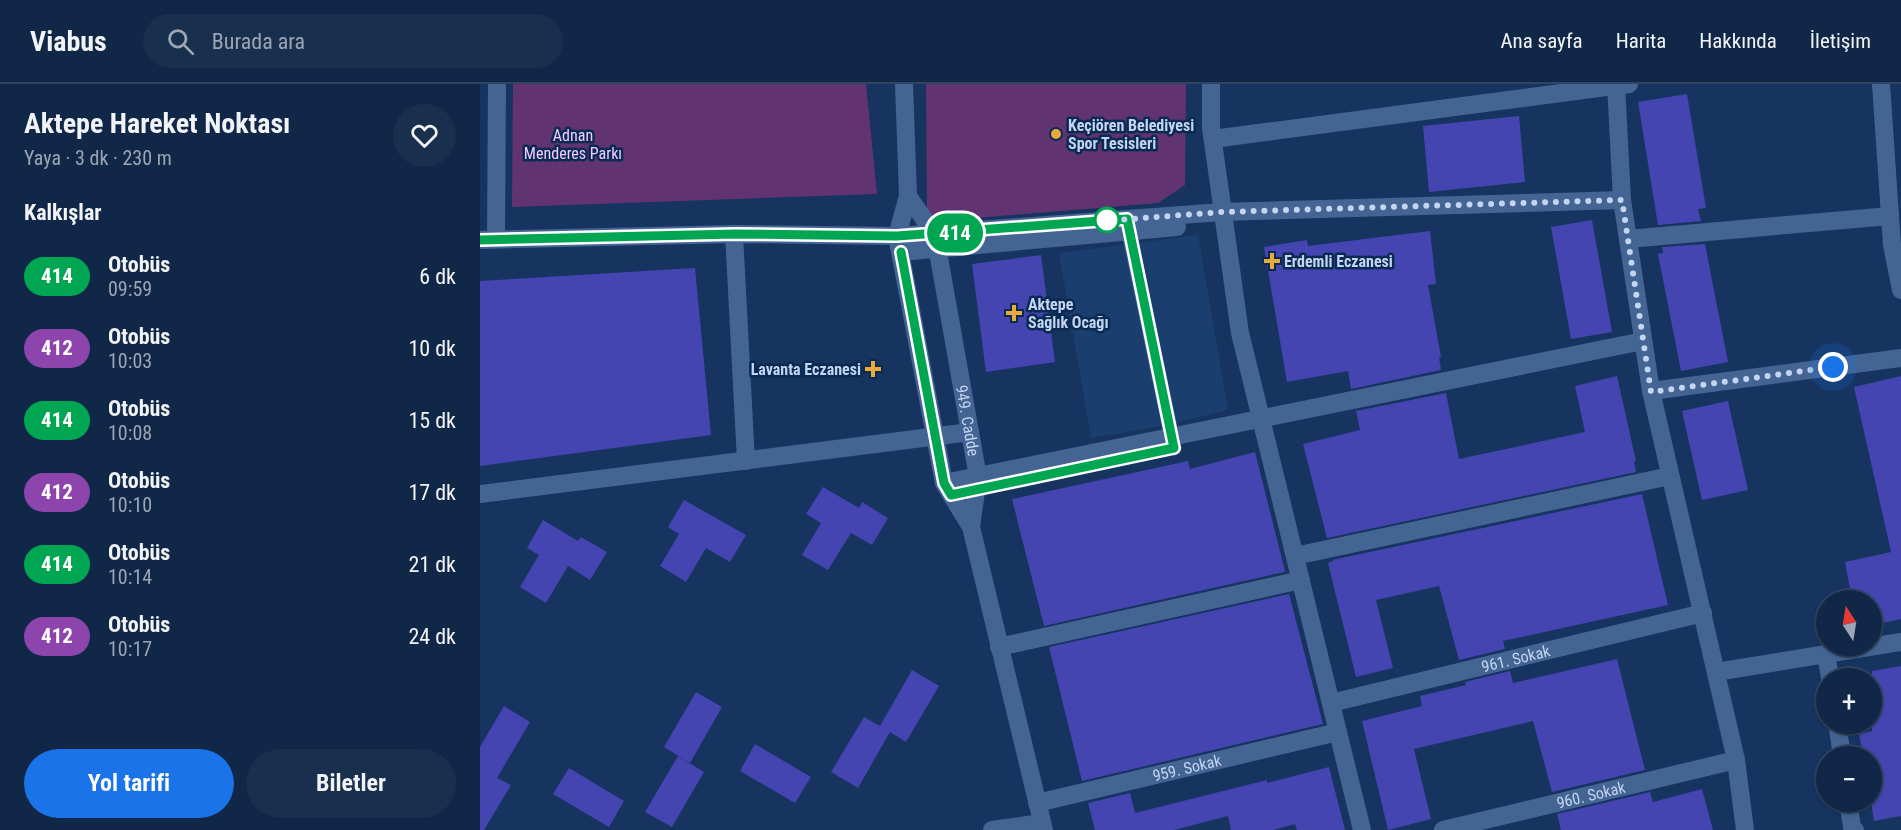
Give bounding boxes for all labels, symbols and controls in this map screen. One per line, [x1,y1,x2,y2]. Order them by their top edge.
search box [143,14,563,68]
text: Viabus [30,25,107,58]
icon: search [164,25,197,58]
text: Burada ara [212,29,305,54]
text: Ana sayfa [1500,29,1583,53]
text: Harita [1616,29,1666,53]
text: Hakkında [1699,29,1777,53]
text: İletişim [1810,29,1871,53]
button: heart [393,104,456,167]
text: Aktepe Hareket Noktası [24,107,290,140]
place label: Keçiören Belediyesi Spor Tesisleri [1068,116,1194,153]
park label: Adnan Menderes Parkı [524,126,622,163]
marker: Keçiören Belediyesi Spor Tesisleri [1049,127,1063,141]
text: Yaya · 3 dk · 230 m [24,146,172,170]
text: Kalkışlar [24,200,102,225]
unlabelled marker [1094,207,1120,233]
line badge: 414 [920,214,990,252]
text: 414 [939,221,971,245]
text: Otobüs [108,252,170,277]
place label: Erdemli Eczanesi [1284,252,1393,271]
marker: Erdemli Eczanesi [1265,254,1279,268]
text: 414 [41,264,73,288]
text: 6 dk [419,264,456,289]
text: 09:59 [108,277,152,301]
place label: Aktepe Sağlık Ocağı [1028,295,1109,332]
marker: Aktepe Sağlık Ocağı [1005,304,1023,322]
text: Otobüs [108,324,170,349]
text: 412 [41,336,73,360]
text: 10 dk [408,336,456,361]
text: 10:03 [108,349,152,373]
your location [1818,352,1848,382]
place label: Lavanta Eczanesi [751,360,861,379]
marker: Lavanta Eczanesi [866,362,880,376]
street label: 949. Cadde [952,384,983,458]
text: Otobüs [108,396,170,421]
text: 414 [41,408,73,432]
text: 15 dk [408,408,456,433]
text: 10:08 [108,421,152,445]
text: Otobüs [108,468,170,493]
text: 412 [41,480,73,504]
text: 17 dk [408,480,456,505]
text: 10:10 [108,493,152,517]
text: Otobüs [108,540,170,565]
text: 414 [41,552,73,576]
text: 21 dk [408,552,456,577]
text: 10:14 [108,565,152,589]
north arrow [1816,590,1882,656]
map controls [1816,590,1882,812]
text: Otobüs [108,612,170,637]
text: 412 [41,624,73,648]
text: 24 dk [408,624,456,649]
text: 10:17 [108,637,152,661]
street label: 961. Sokak [1480,641,1553,676]
button: + [1816,668,1882,734]
button: − [1816,746,1882,812]
button: Yol tarifi [24,749,234,818]
button: Biletler [246,749,456,818]
street label: 959. Sokak [1151,751,1224,785]
street label: 960. Sokak [1555,778,1628,813]

